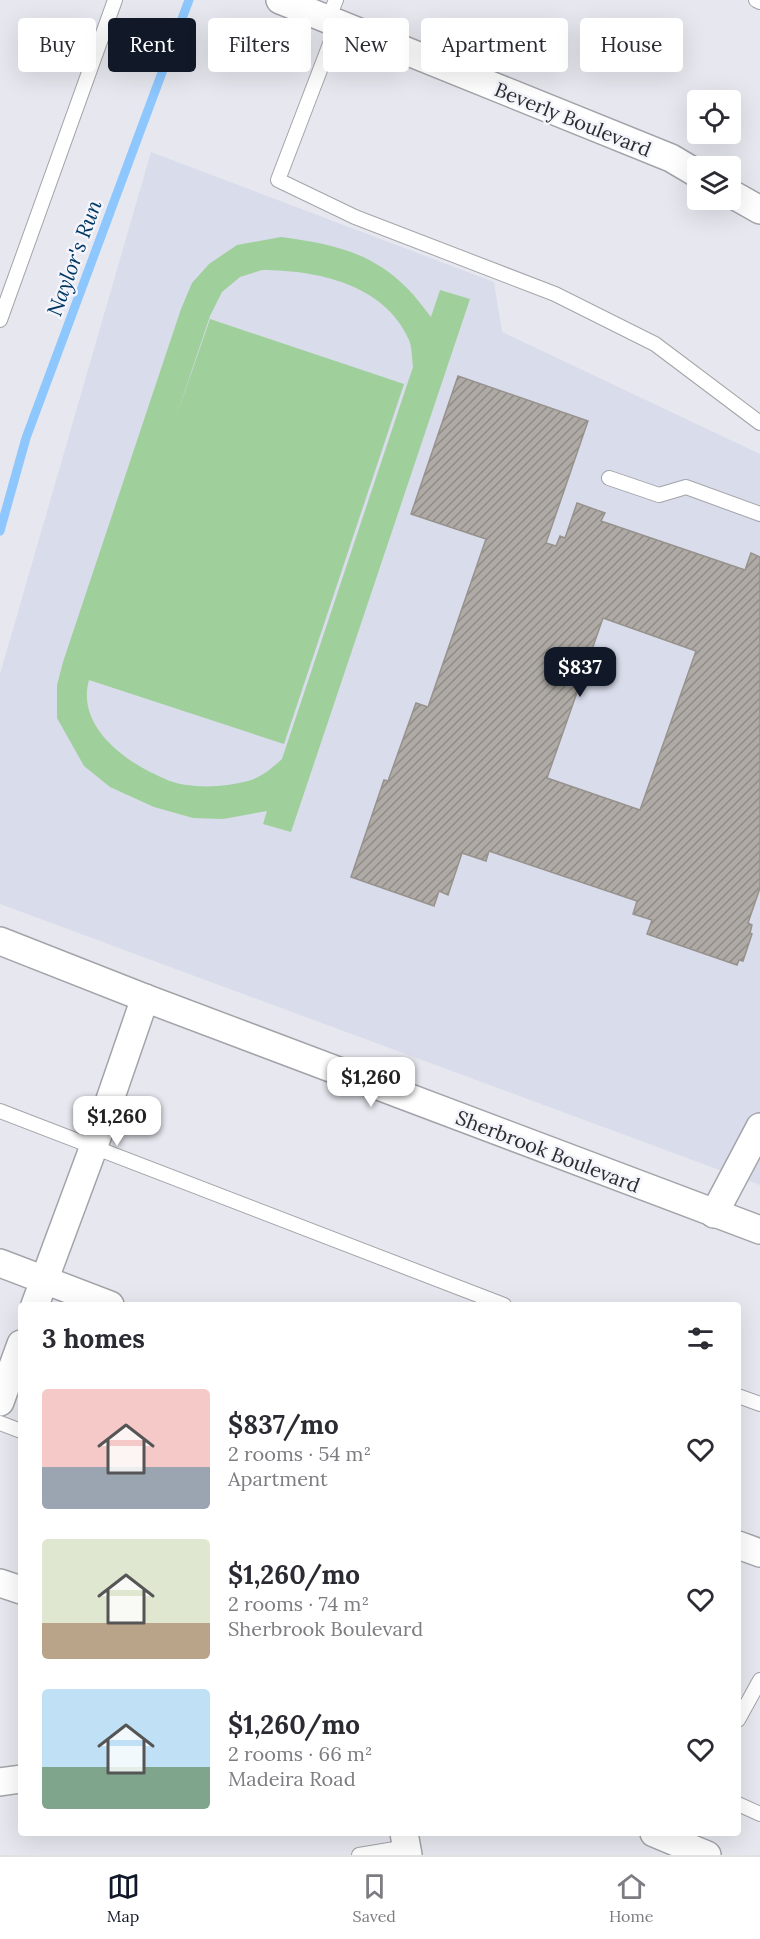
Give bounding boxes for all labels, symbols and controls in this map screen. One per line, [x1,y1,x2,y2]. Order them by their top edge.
chip: Buy [18,18,96,72]
chip: Rent [108,18,196,72]
chip: Filters [208,18,311,72]
chip: New [323,18,409,72]
chip: Apartment [421,18,568,72]
chip: House [580,18,683,72]
street label: Beverly Boulevard [491,76,655,162]
map controls [687,90,741,210]
button: locate [687,90,741,144]
button: layers [687,156,741,210]
water label: Naylor's Run [41,196,108,320]
pin: $837 [544,647,616,698]
text: $837 [558,654,602,679]
pin: $1,260 [322,1057,420,1108]
text: $1,260 [341,1064,401,1089]
pin: $1,260 [68,1096,166,1147]
text: $1,260 [87,1103,147,1128]
street label: Sherbrook Boulevard [452,1104,644,1198]
text: 3 homes [42,1322,145,1355]
icon: filters [684,1322,717,1355]
text: $837/mo [228,1408,339,1441]
icon: home [90,1413,162,1485]
icon: heart [684,1433,717,1466]
text: 2 rooms · 54 m² [228,1441,371,1466]
text: Apartment [228,1466,328,1491]
text: $1,260/mo [228,1558,360,1591]
icon: home [90,1563,162,1635]
icon: heart [684,1583,717,1616]
text: 2 rooms · 74 m² [228,1591,369,1616]
text: Sherbrook Boulevard [228,1616,423,1641]
text: $1,260/mo [228,1708,360,1741]
icon: home [90,1713,162,1785]
icon: heart [684,1733,717,1766]
text: 2 rooms · 66 m² [228,1741,373,1766]
text: Madeira Road [228,1766,356,1791]
tab: Map [107,1870,140,1926]
tab: Saved [353,1870,396,1926]
tab: Home [609,1870,653,1926]

